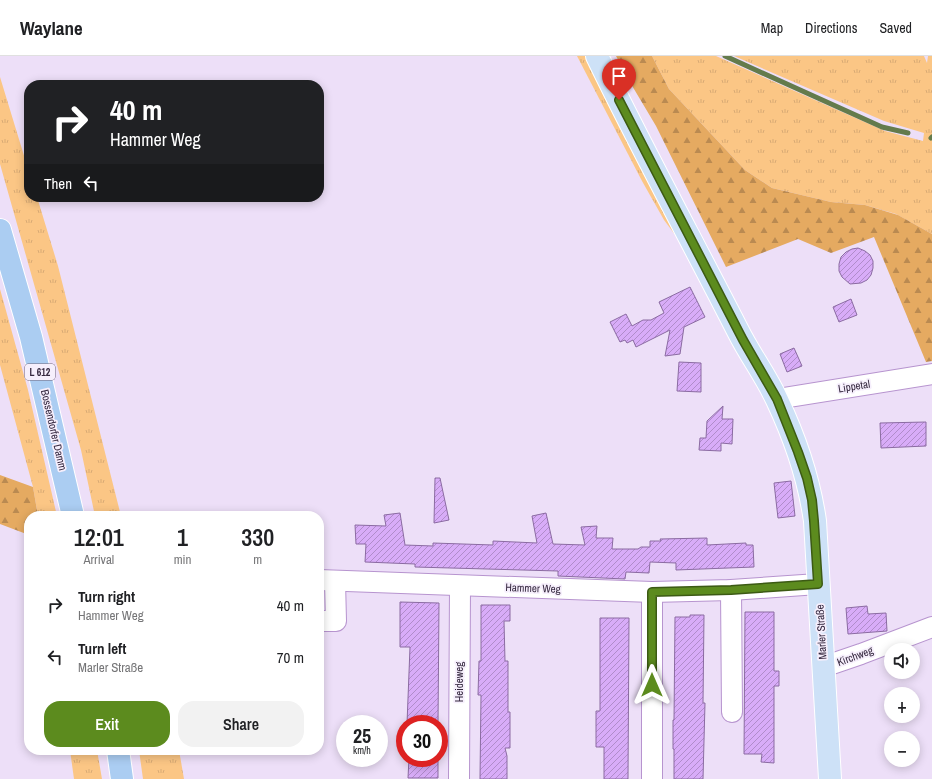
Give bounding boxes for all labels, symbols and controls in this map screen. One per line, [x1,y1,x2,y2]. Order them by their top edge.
text: Waylane [20,15,83,41]
text: Map [761,19,783,37]
text: Directions [805,19,857,37]
text: Saved [879,19,912,37]
pin [602,59,636,100]
icon: arrive [608,65,630,87]
text: 40 m [110,91,162,129]
icon: right [44,96,96,148]
text: Hammer Weg [110,127,201,152]
icon: left [80,172,102,194]
text: Then [44,173,72,194]
road number: L 612 [25,364,55,380]
street label: Lippetal [837,377,871,395]
street label: Bossendorfer Damm [38,388,70,472]
text: 12:01 [74,521,124,553]
text: 1 [177,521,188,553]
text: 330 [241,521,274,553]
text: Arrival [83,551,114,568]
text: min [174,551,191,568]
text: m [253,551,262,568]
street label: Hammer Weg [505,580,561,596]
text: Turn right [78,586,135,607]
icon: right [44,594,66,616]
text: 40 m [277,595,304,616]
street label: Marler Straße [813,604,829,660]
text: Hammer Weg [78,607,144,624]
text: Turn left [78,638,126,659]
street label: Kirchweg [835,643,875,669]
map controls [884,643,920,767]
button: sound [884,643,920,679]
icon: left [44,646,66,668]
text: 70 m [277,647,304,668]
text: Marler Straße [78,659,143,676]
street label: Heideweg [452,662,466,702]
position arrow [631,664,673,706]
button: + [884,687,920,723]
button: Exit [44,701,170,747]
button: Share [178,701,304,747]
speed limit sign: 30 [396,715,448,767]
text: 25 [353,722,371,749]
button: − [884,731,920,767]
text: km/h [353,744,371,757]

